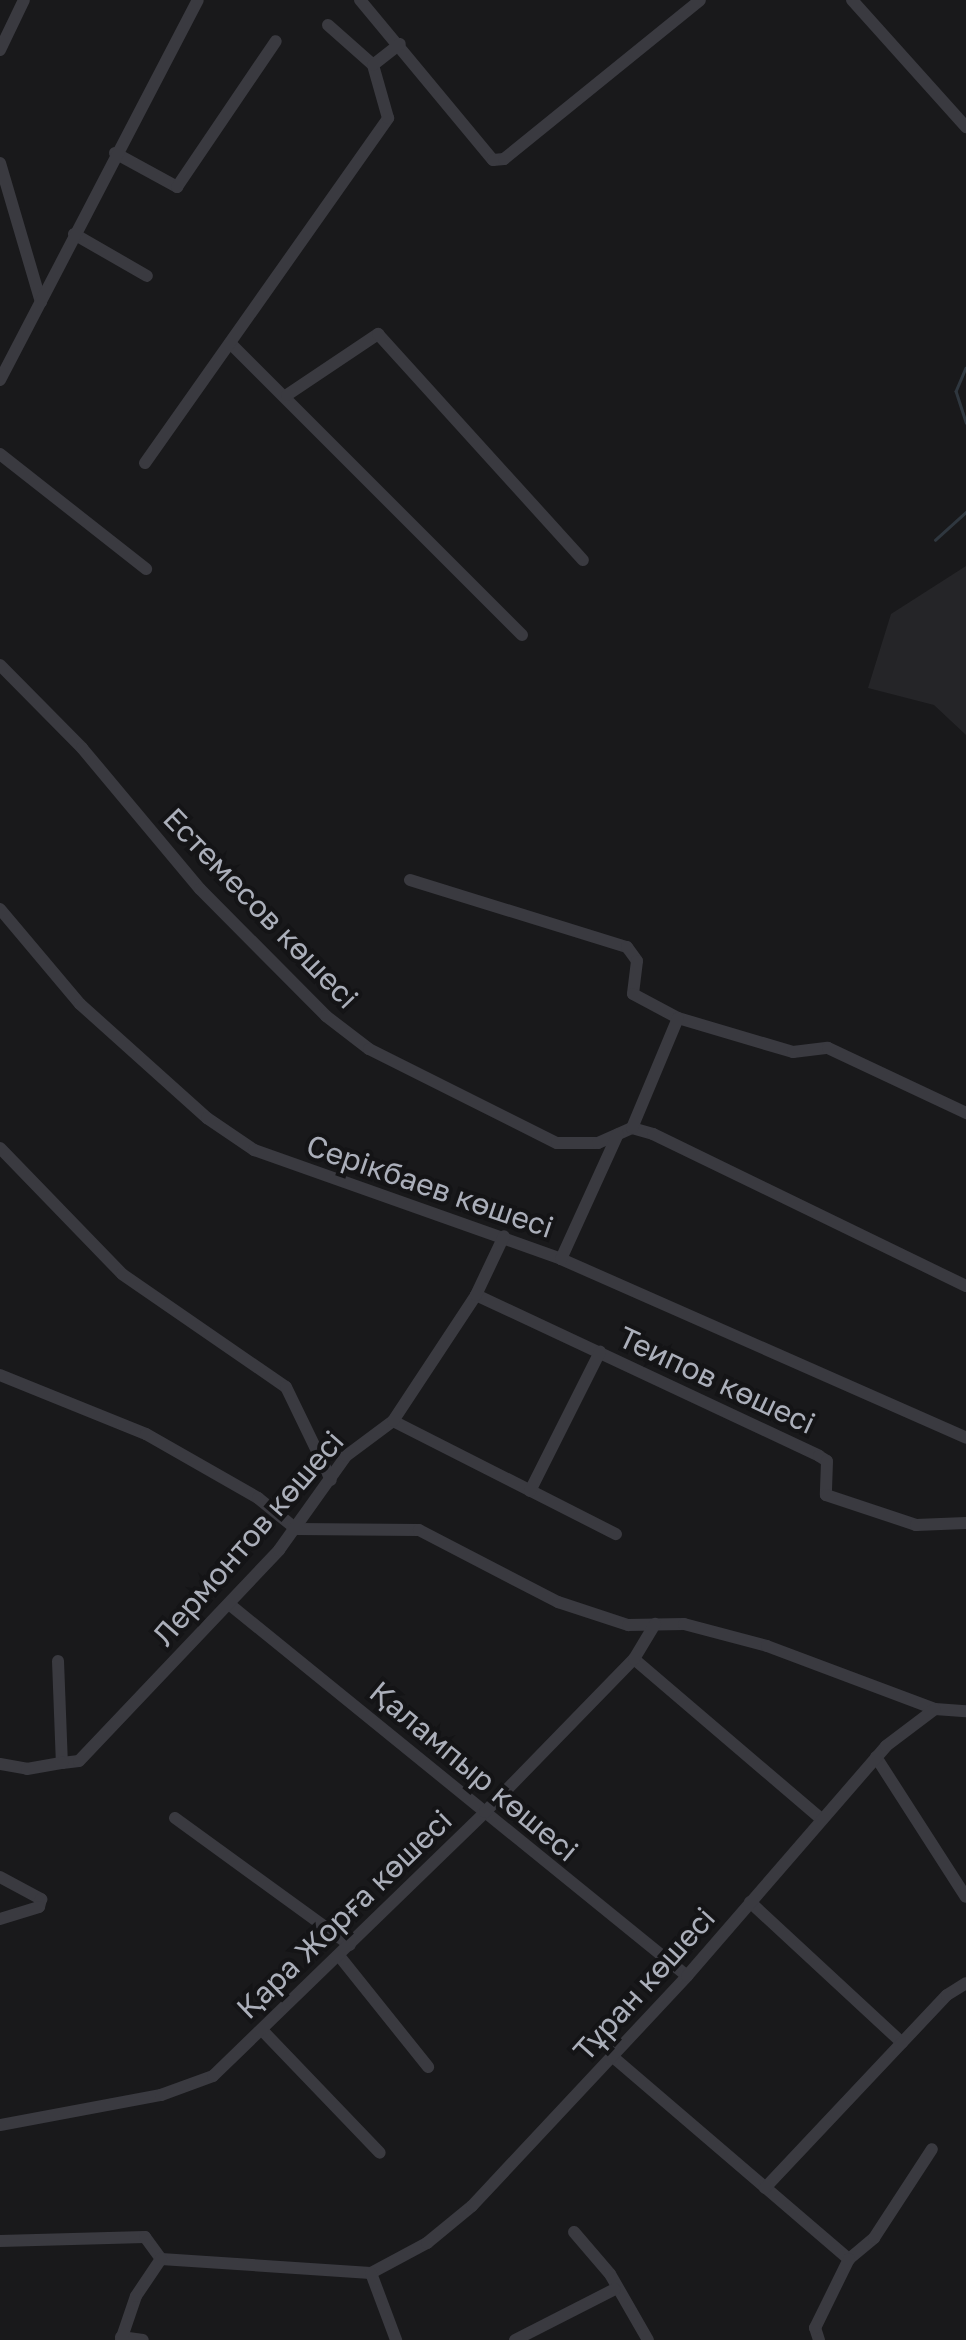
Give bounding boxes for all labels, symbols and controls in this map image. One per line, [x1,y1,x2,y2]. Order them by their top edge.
street label: Естемесов көшесі [156,800,366,1016]
street label: Серікбаев көшесі [302,1127,558,1245]
street label: Теипов көшесі [613,1319,821,1441]
street label: Лермонтов көшесі [145,1423,351,1653]
street label: Қалампыр көшесі [363,1673,585,1869]
street label: Қара Жорға көшесі [229,1802,459,2026]
street label: Тұран көшесі [566,1900,722,2068]

